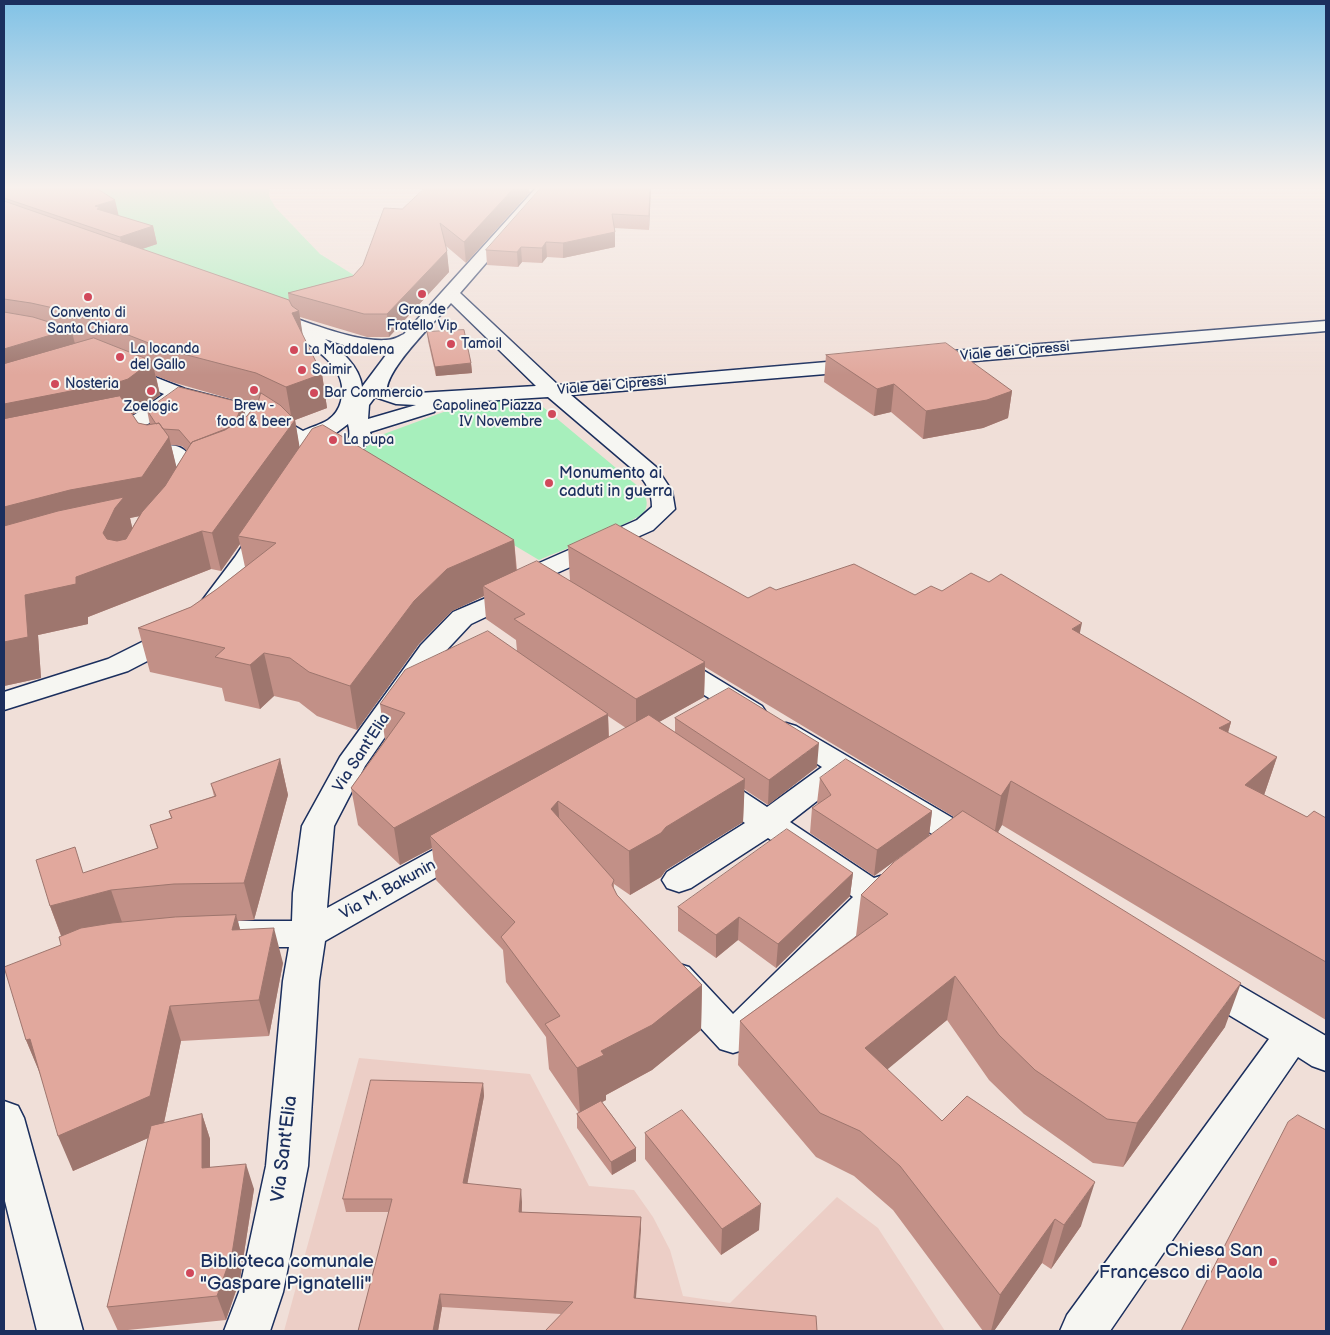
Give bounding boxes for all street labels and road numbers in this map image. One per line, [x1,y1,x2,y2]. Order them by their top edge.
street label: Viale dei Cipressi [960,339,1070,365]
street label: Viale dei Cipressi [557,373,667,399]
street label: Via Sant'Elia [329,710,395,796]
street label: Via M. Bakunin [337,856,439,924]
street label: Via Sant'Elia [267,1094,303,1204]

